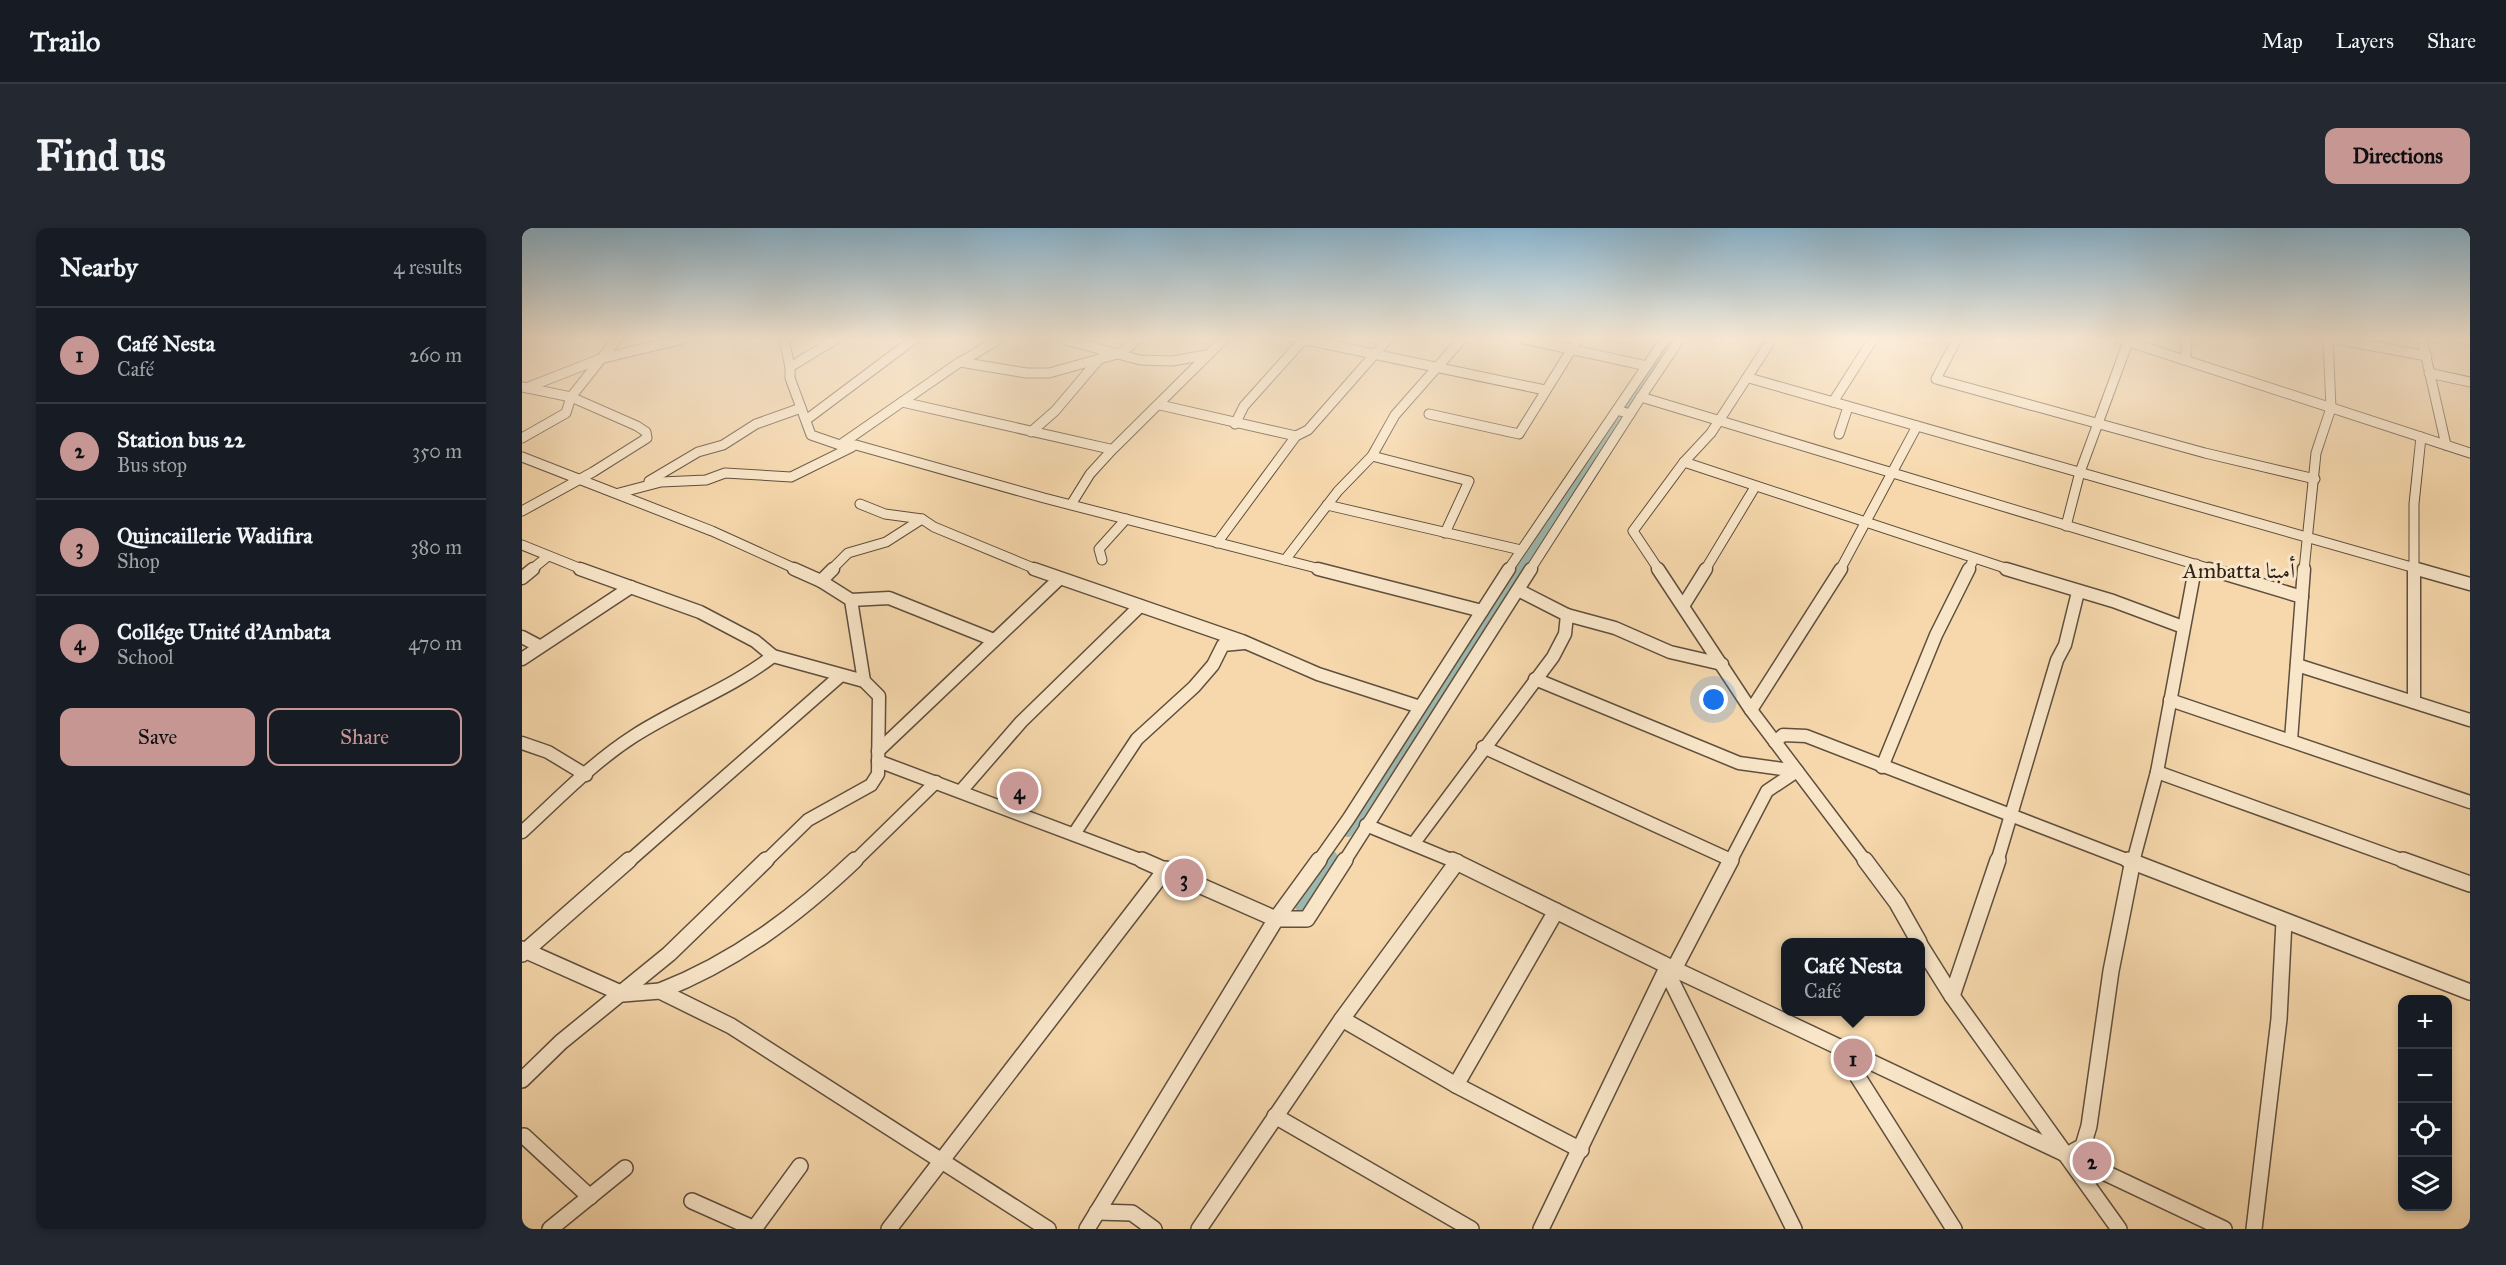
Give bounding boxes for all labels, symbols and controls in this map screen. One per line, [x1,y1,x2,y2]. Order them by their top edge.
text: Trailo [30,24,100,59]
text: Map [2262,28,2303,54]
text: Layers [2336,28,2394,54]
text: Share [2427,28,2476,54]
button: Directions [2325,128,2470,184]
text: Find us [36,130,166,182]
text: Nearby [60,251,138,283]
text: 4 results [393,255,462,279]
text: Café Nesta [117,330,215,357]
text: 1 [76,343,83,367]
text: 260 m [409,343,462,367]
text: Café [117,357,154,381]
text: Station bus 22 [117,426,245,453]
text: 2 [75,439,84,463]
text: 350 m [412,439,462,463]
text: Bus stop [117,453,187,477]
text: Quincaillerie Wadifira [117,522,312,549]
text: 3 [76,535,84,559]
text: 380 m [411,535,462,559]
text: Shop [117,549,160,573]
district label: Ambatta أمبتا [2182,555,2296,584]
text: Collége Unité d'Ambata [117,618,331,645]
text: 4 [74,631,85,655]
text: 470 m [408,631,462,655]
text: School [117,645,174,669]
your location [1699,685,1728,714]
button: Save [60,708,255,766]
button: Share [267,708,462,766]
pin: 4 [1000,768,1038,814]
pin: 3 [1164,856,1204,900]
popup [1781,938,1925,1016]
text: Café Nesta [1804,952,1902,979]
text: Café [1804,979,1841,1003]
map controls [2398,995,2452,1211]
button: + [2398,995,2452,1049]
pin: 1 [1834,1036,1872,1080]
button: − [2398,1049,2452,1103]
button: locate [2398,1103,2452,1157]
pin: 2 [2072,1138,2112,1184]
button: layers [2398,1157,2452,1211]

